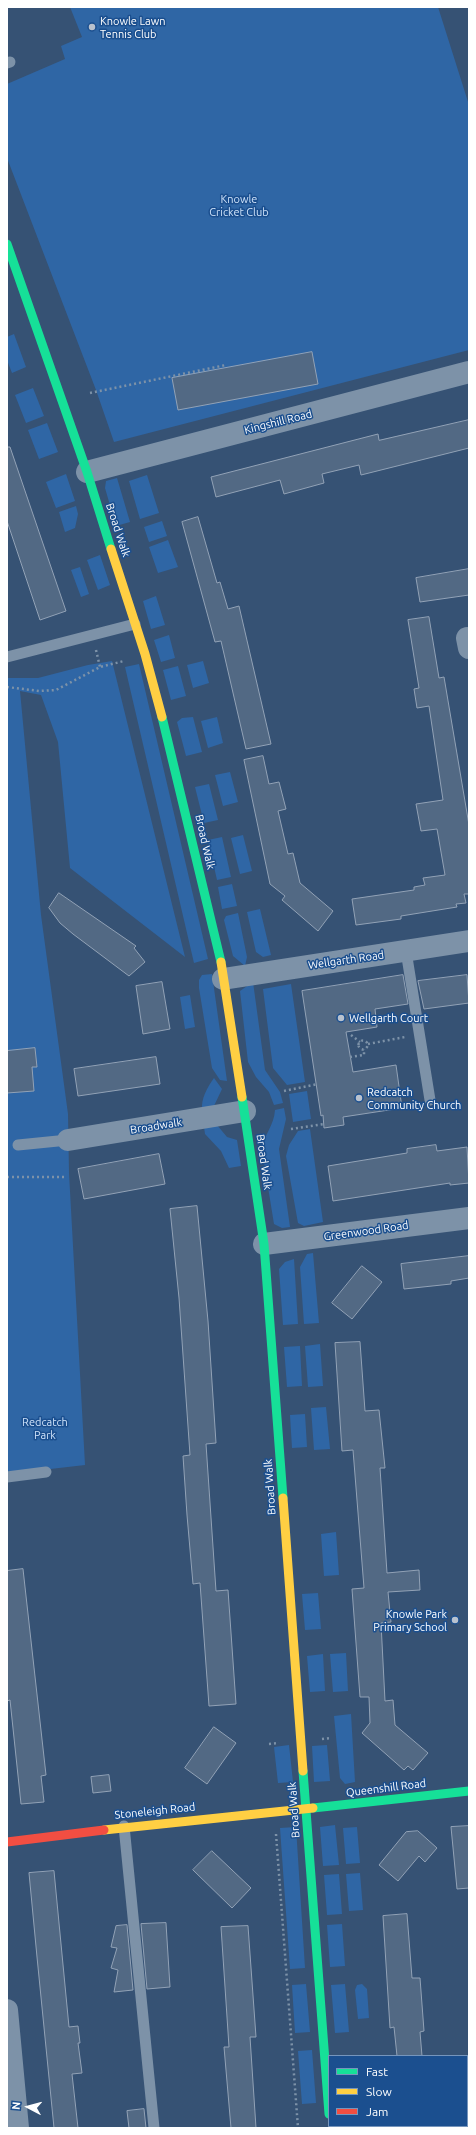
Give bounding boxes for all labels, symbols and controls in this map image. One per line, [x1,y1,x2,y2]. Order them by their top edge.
place label: Knowle Lawn Tennis Club [100,14,165,40]
marker: Knowle Lawn Tennis Club [87,22,97,32]
park label: Knowle Cricket Club [209,192,269,218]
street label: Kingshill Road [243,407,313,437]
street label: Broad Walk [103,501,133,559]
street label: Broad Walk [192,813,218,871]
street label: Wellgarth Road [307,948,385,972]
place label: Wellgarth Court [349,1011,428,1025]
marker: Wellgarth Court [336,1013,346,1023]
place label: Redcatch Community Church [367,1085,461,1111]
marker: Redcatch Community Church [354,1093,364,1103]
street label: Broadwalk [129,1115,183,1137]
street label: Broad Walk [254,1133,274,1191]
street label: Greenwood Road [323,1219,409,1243]
park label: Redcatch Park [22,1415,68,1441]
street label: Broad Walk [261,1458,279,1516]
place label: Knowle Park Primary School [373,1607,447,1633]
marker: Knowle Park Primary School [450,1615,460,1625]
street label: Queenshill Road [345,1777,427,1799]
street label: Broad Walk [285,1781,303,1839]
street label: Stoneleigh Road [114,1800,196,1822]
legend [328,2055,468,2127]
text: Fast [366,2065,388,2078]
text: Slow [366,2085,392,2098]
north arrow [8,2087,48,2127]
text: N [10,2101,22,2110]
text: Jam [366,2105,388,2118]

